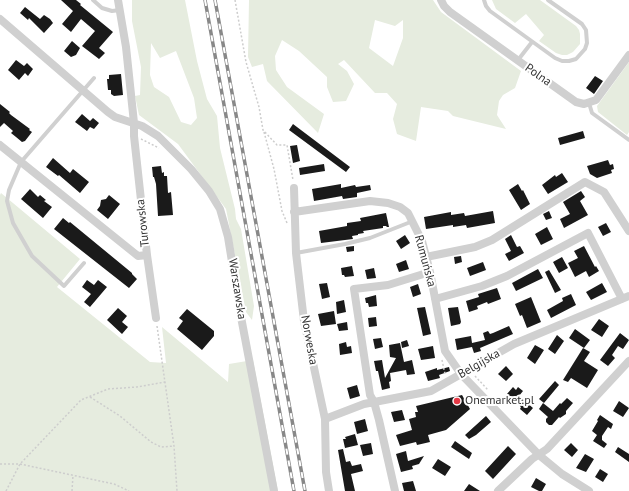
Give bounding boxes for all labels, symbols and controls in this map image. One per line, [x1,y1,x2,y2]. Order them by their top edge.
street label: Polna [522,61,554,89]
street label: Turowska [133,198,153,248]
street label: Rumuńska [411,234,439,288]
street label: Warszawska [225,258,249,320]
street label: Norweska [298,314,320,366]
street label: Belgijska [455,346,503,382]
place label: Onemarket.pl [465,394,534,408]
marker: Onemarket.pl [452,396,462,406]

